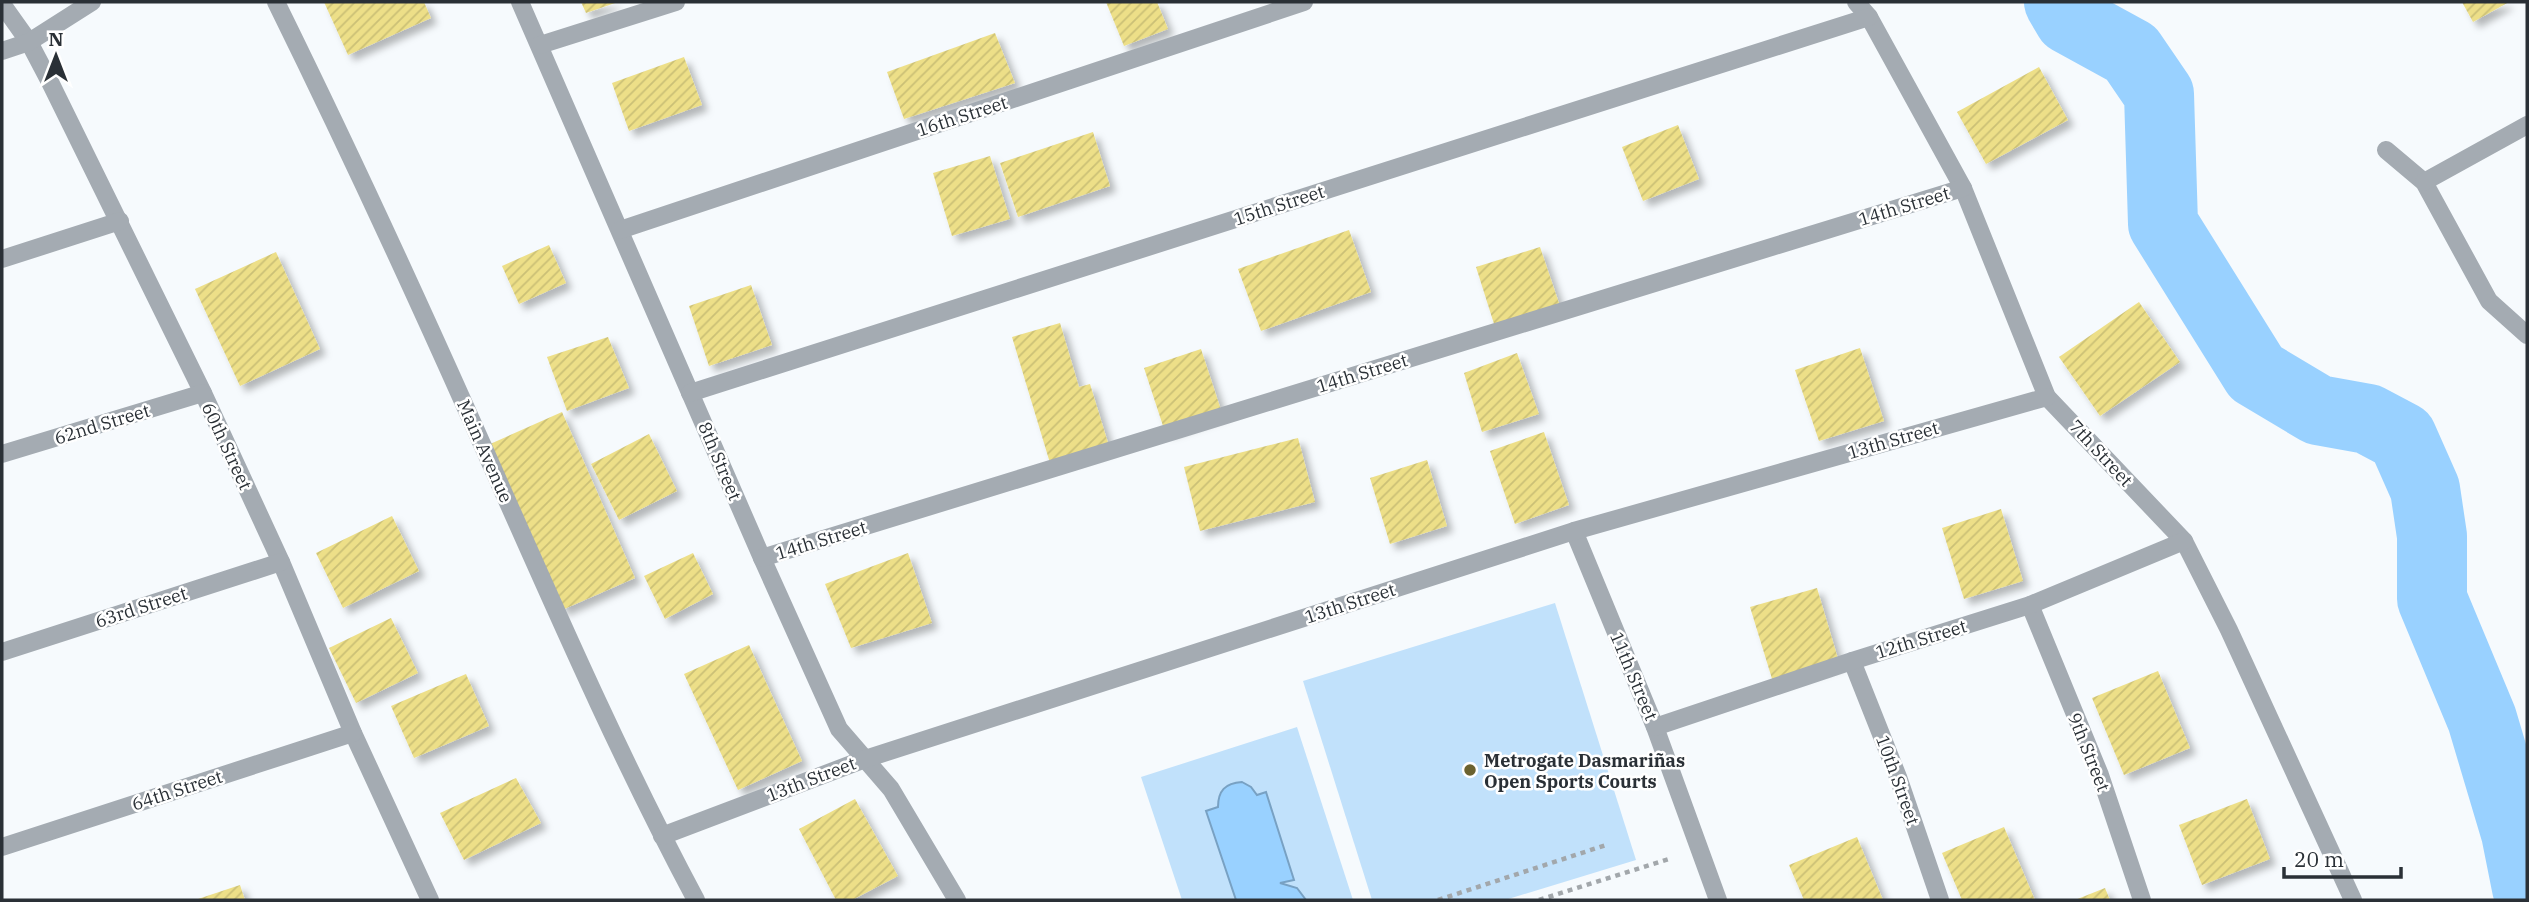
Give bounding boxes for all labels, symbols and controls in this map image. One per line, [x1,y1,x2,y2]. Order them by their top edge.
north arrow [21,21,91,91]
text: N [48,27,64,51]
street label: 16th Street [914,91,1010,141]
street label: 15th Street [1231,180,1327,230]
street label: 14th Street [1856,181,1952,231]
street label: 14th Street [1314,348,1410,398]
street label: Main Avenue [452,396,518,506]
street label: 62nd Street [51,399,153,449]
street label: 60th Street [197,399,257,493]
street label: 7th Street [2064,415,2138,491]
street label: 13th Street [1845,416,1941,464]
street label: 8th Street [693,418,747,504]
street label: 14th Street [773,515,869,565]
street label: 13th Street [1302,578,1398,628]
street label: 63rd Street [92,581,190,633]
street label: 12th Street [1873,614,1969,664]
street label: 11th Street [1605,628,1663,724]
street label: 9th Street [2063,709,2115,795]
street label: 10th Street [1871,732,1925,828]
place label: Metrogate Dasmariñas Open Sports Courts [1484,749,1685,793]
street label: 13th Street [763,751,859,807]
marker: Metrogate Dasmariñas Open Sports Courts [1462,762,1478,778]
street label: 64th Street [129,765,225,815]
scale bar [2284,836,2401,880]
text: 20 m [2294,845,2344,873]

